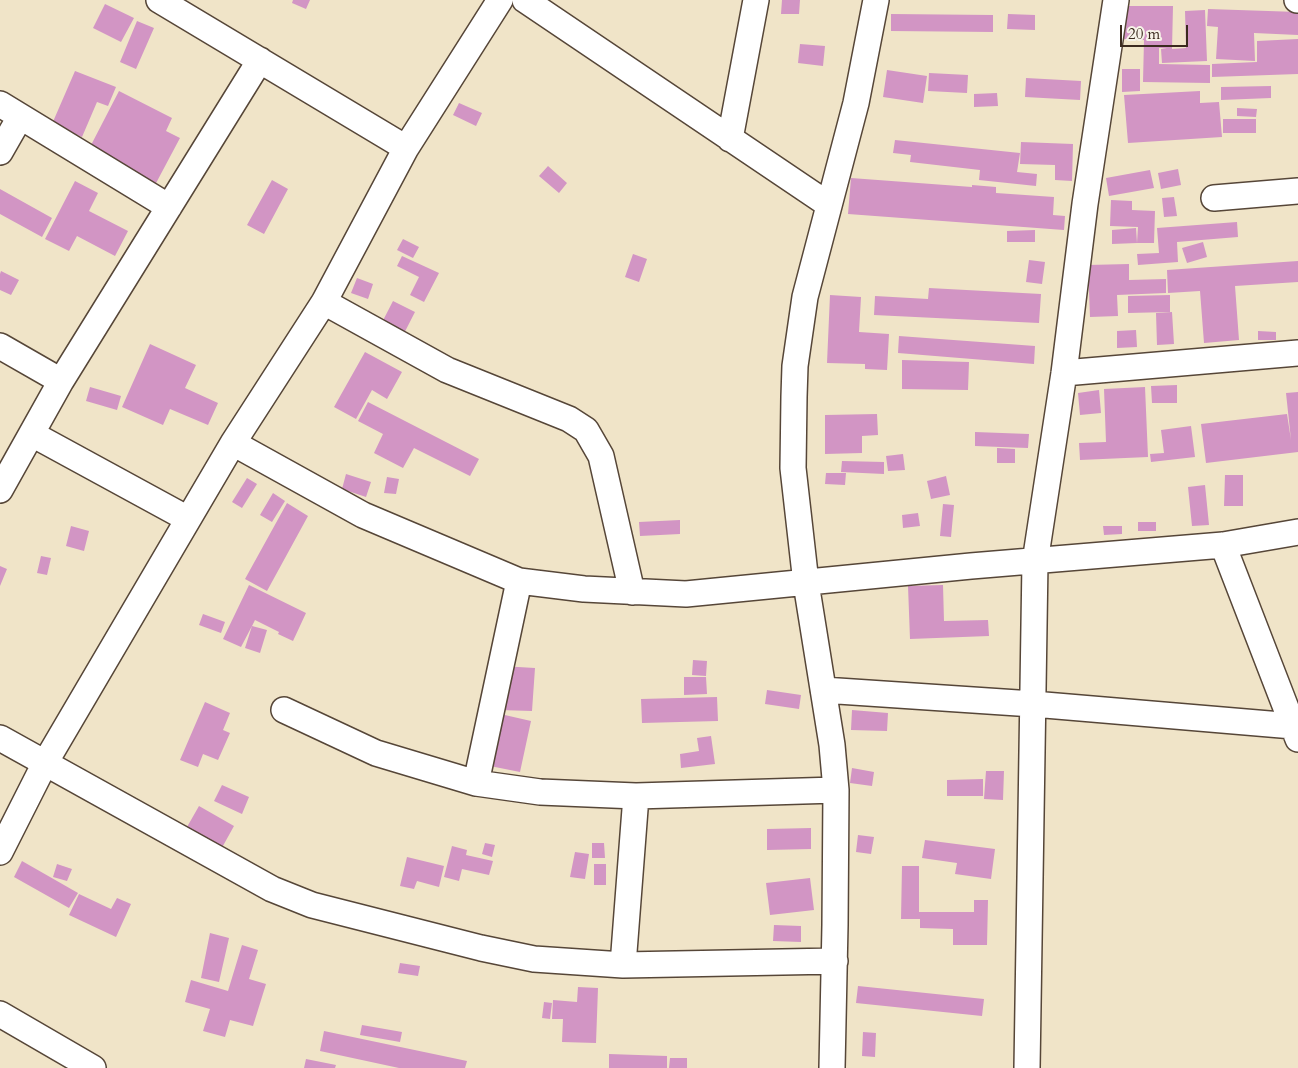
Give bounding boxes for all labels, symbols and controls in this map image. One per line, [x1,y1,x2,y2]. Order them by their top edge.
scale bar [1123,15,1190,47]
text: 20 m [1128,24,1160,44]

